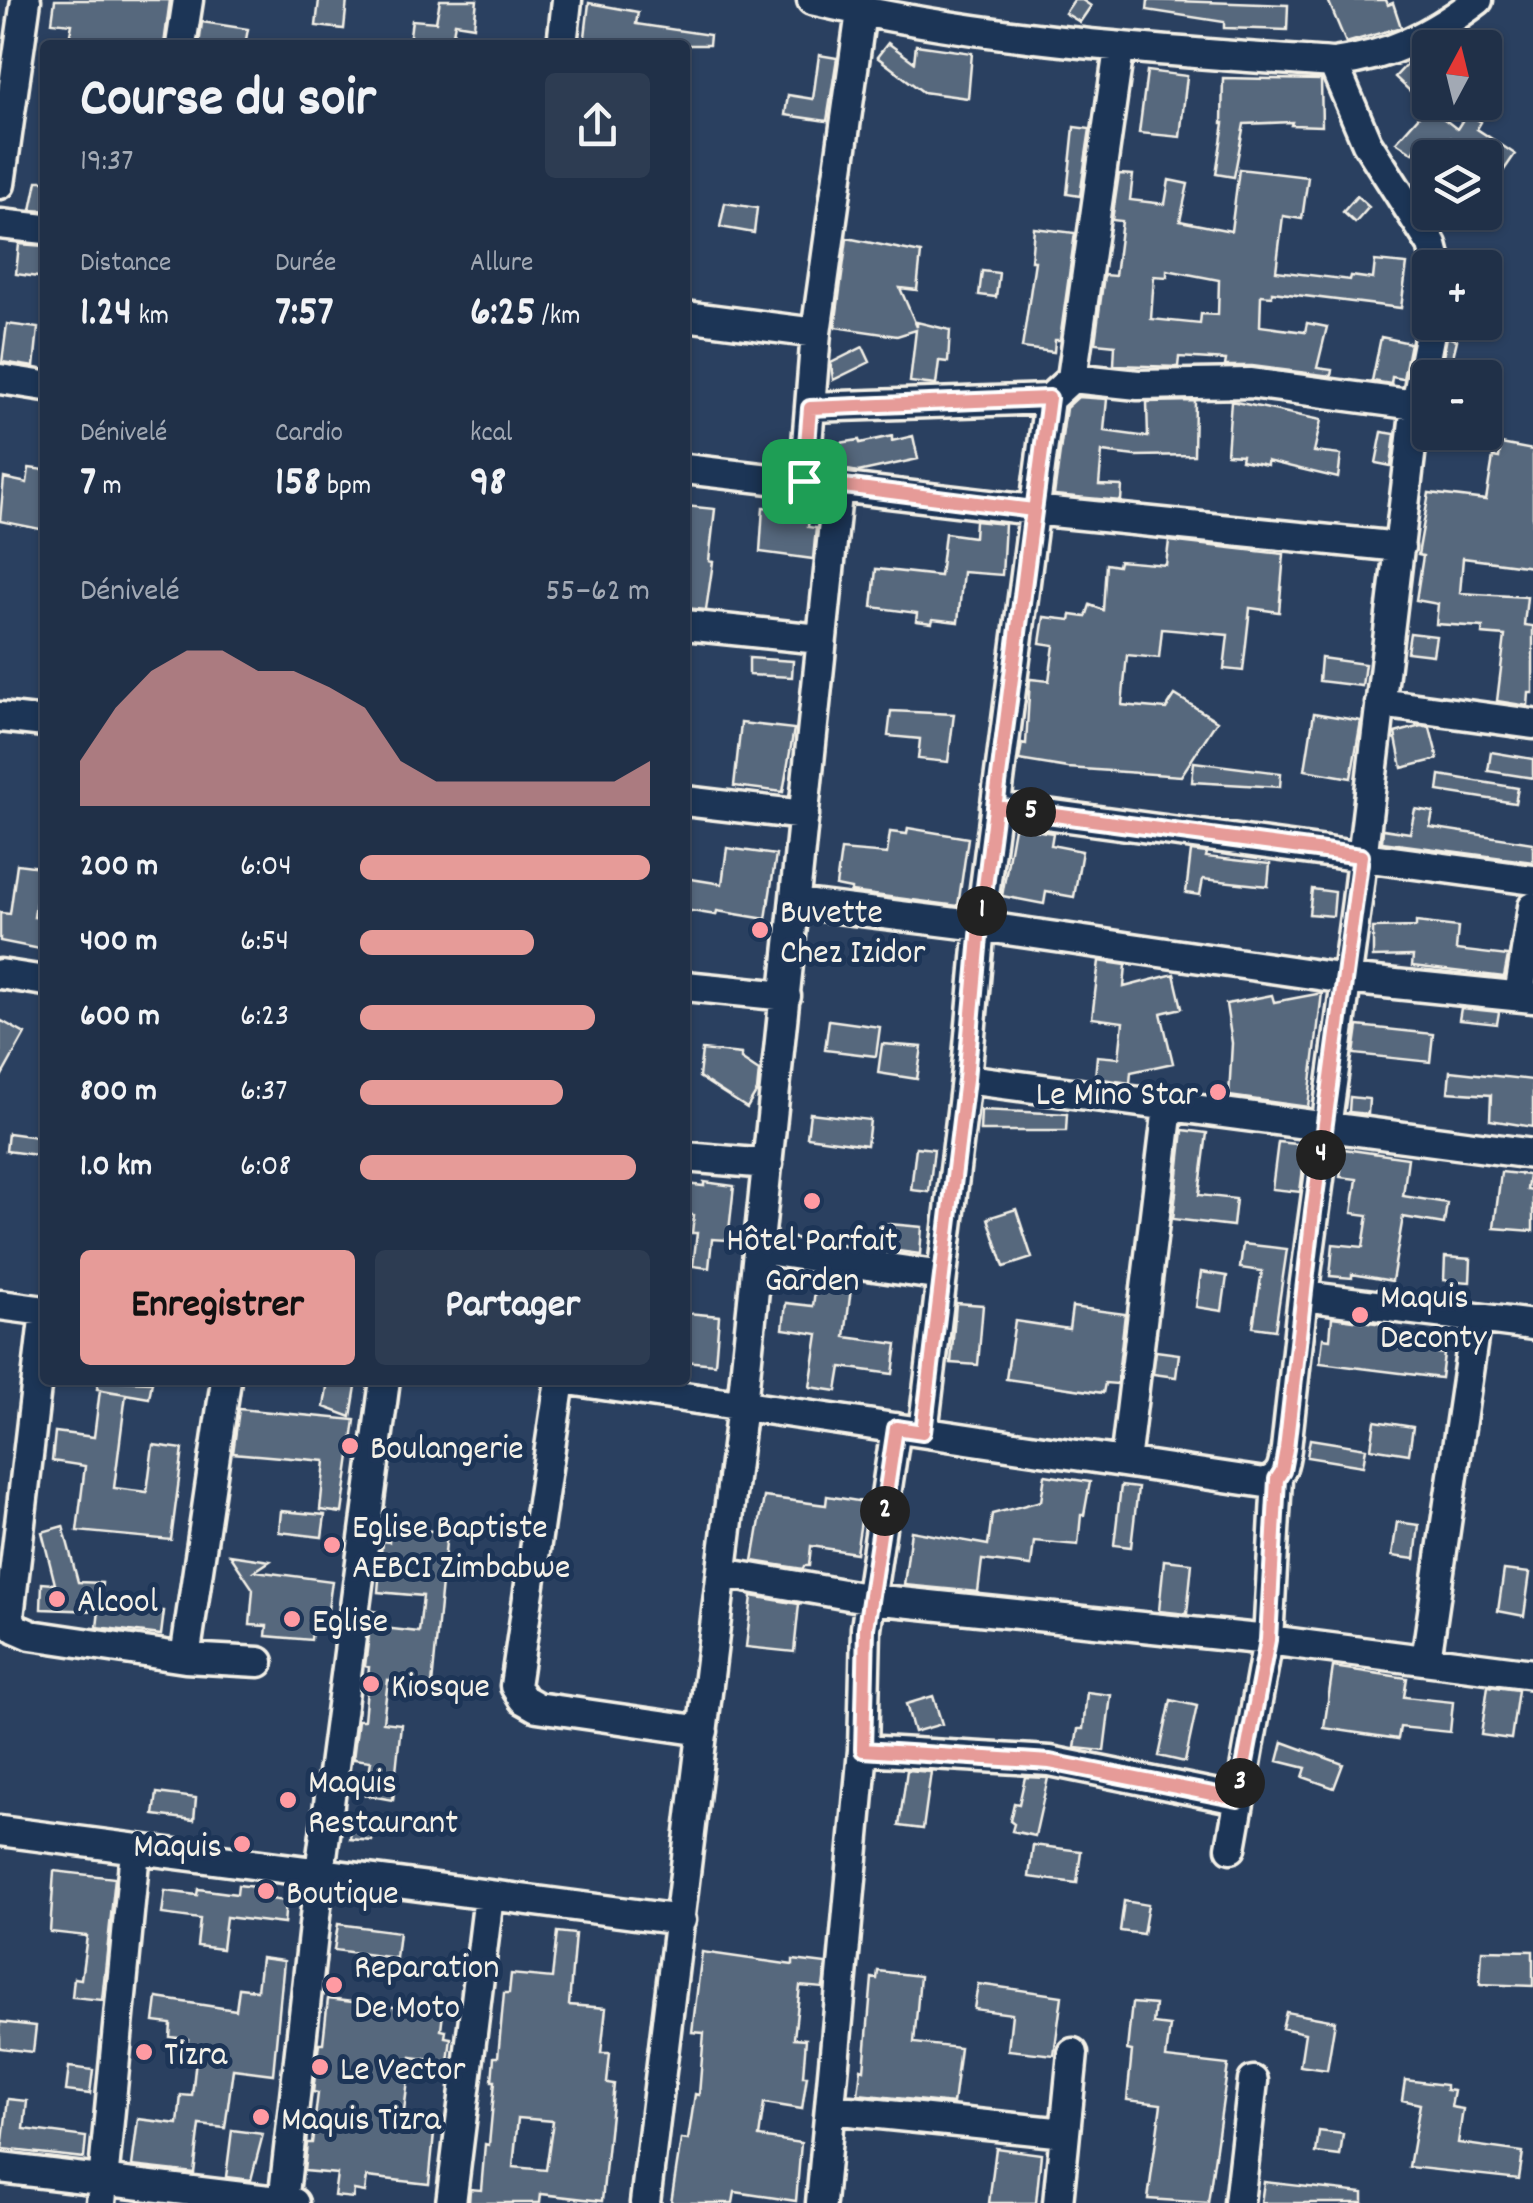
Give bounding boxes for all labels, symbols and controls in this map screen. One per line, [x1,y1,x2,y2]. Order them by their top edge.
north arrow [1412,30,1502,120]
map controls [1412,30,1502,450]
text: Course du soir [80,63,376,142]
button: share [545,73,650,178]
text: 19:37 [80,140,133,186]
button: layers [1412,140,1502,230]
text: Distance [80,245,171,285]
text: Durée [275,245,336,285]
text: Allure [470,245,533,285]
button: + [1412,250,1502,340]
text: 1.24 [80,285,132,345]
text: 7:57 [275,285,334,345]
text: 6:25 [470,285,535,345]
text: km [132,298,169,338]
text: /km [535,298,580,338]
button: − [1412,360,1502,450]
text: Dénivelé [80,415,167,455]
text: Cardio [275,415,343,455]
text: kcal [470,415,513,455]
pin [762,439,847,524]
icon: arrive [777,454,832,509]
text: 7 [80,455,96,515]
text: 158 [275,455,321,515]
text: 98 [470,455,506,515]
text: m [96,468,122,508]
text: bpm [321,468,371,508]
text: Dénivelé [80,570,180,616]
text: 55–62 m [546,570,650,616]
pin: 5 [1006,787,1056,837]
text: 5 [1025,792,1037,832]
text: 200 m [80,845,158,891]
text: 6:04 [240,845,292,891]
pin: 1 [957,886,1007,936]
place label: Buvette Chez Izidor [780,890,926,980]
text: 1 [979,891,985,931]
marker: Buvette Chez Izidor [749,919,771,941]
text: 400 m [80,920,157,966]
text: 6:54 [240,920,289,966]
text: 600 m [80,995,160,1041]
text: 6:23 [240,995,289,1041]
text: 800 m [80,1070,157,1116]
text: 6:37 [240,1070,287,1116]
place label: Le Mino Star [1036,1072,1198,1122]
marker: Le Mino Star [1207,1081,1229,1103]
pin: 4 [1296,1130,1346,1180]
text: 4 [1315,1135,1327,1175]
text: 1.0 km [80,1145,152,1191]
text: 6:08 [240,1145,291,1191]
marker: Hôtel Parfait Garden [801,1190,823,1212]
place label: Hôtel Parfait Garden [726,1218,898,1308]
button: Enregistrer [80,1250,355,1365]
button: Partager [375,1250,650,1365]
place label: Maquis Deconty [1380,1275,1487,1365]
marker: Maquis Deconty [1349,1304,1371,1326]
place label: Boulangerie [370,1426,524,1476]
marker: Boulangerie [339,1435,361,1457]
pin: 2 [860,1486,910,1536]
text: 2 [879,1491,891,1531]
place label: Eglise Baptiste AEBCI Zimbabwe [352,1505,570,1595]
marker: Eglise Baptiste AEBCI Zimbabwe [321,1534,343,1556]
place label: Alcool [77,1579,158,1629]
marker: Alcool [46,1588,68,1610]
place label: Eglise [312,1599,388,1649]
marker: Eglise [281,1608,303,1630]
place label: Kiosque [391,1664,490,1714]
marker: Kiosque [360,1673,382,1695]
pin: 3 [1215,1758,1265,1808]
place label: Maquis Restaurant [308,1760,458,1850]
text: 3 [1234,1763,1246,1803]
marker: Maquis Restaurant [277,1789,299,1811]
place label: Maquis [133,1824,222,1874]
marker: Maquis [231,1833,253,1855]
place label: Boutique [286,1871,399,1921]
marker: Boutique [255,1880,277,1902]
place label: Reparation De Moto [354,1945,499,2035]
marker: Reparation De Moto [323,1974,345,1996]
place label: Tizra [164,2032,228,2082]
marker: Tizra [133,2041,155,2063]
place label: Le Vector [340,2047,466,2097]
marker: Le Vector [309,2056,331,2078]
place label: Maquis Tizra [281,2097,441,2147]
marker: Maquis Tizra [250,2106,272,2128]

